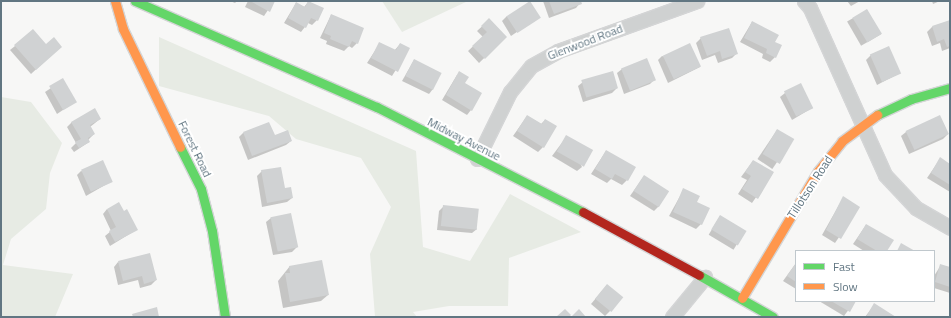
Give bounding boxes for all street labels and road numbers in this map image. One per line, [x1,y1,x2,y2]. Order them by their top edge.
street label: Glenwood Road [545,21,625,63]
street label: Midway Avenue [425,114,503,164]
street label: Forest Road [175,118,215,180]
street label: Tillotson Road [784,153,836,221]

